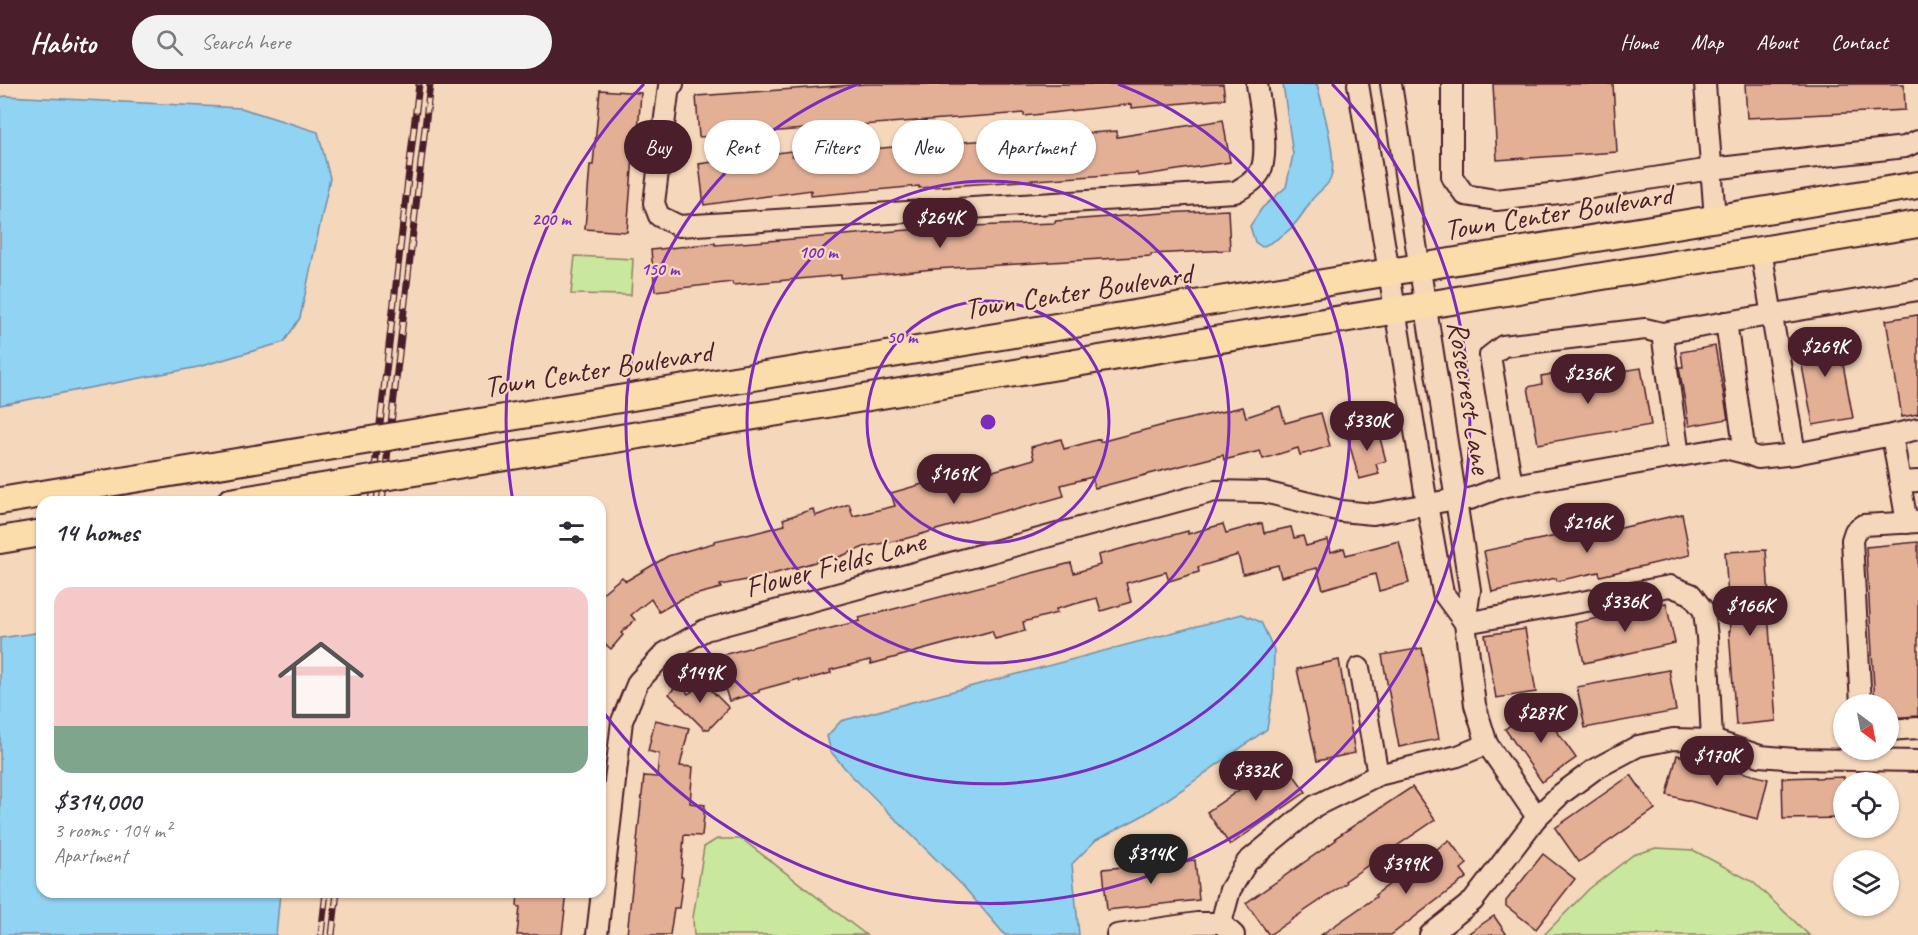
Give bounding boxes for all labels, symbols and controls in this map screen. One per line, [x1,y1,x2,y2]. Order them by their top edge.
search box [132,15,552,69]
text: Habito [30,25,96,60]
icon: search [153,26,186,59]
text: Search here [201,28,291,56]
text: Home [1620,29,1658,55]
text: Map [1691,29,1723,55]
text: About [1756,29,1798,55]
text: Contact [1831,29,1888,55]
chip: Buy [624,120,692,174]
chip: Rent [704,120,780,174]
chip: Filters [792,120,880,174]
chip: New [892,120,964,174]
chip: Apartment [976,120,1096,174]
street label: Town Center Boulevard [1441,175,1679,249]
pin: $264K [898,198,982,249]
text: $264K [917,205,963,230]
text: 200 m [532,208,572,230]
text: 100 m [799,241,839,263]
street label: Town Center Boulevard [961,254,1199,328]
text: 150 m [641,258,681,280]
street label: Rosecrest Lane [1439,318,1501,478]
text: 50 m [887,326,919,348]
pin: $269K [1783,327,1867,378]
street label: Town Center Boulevard [481,332,719,406]
text: $269K [1802,334,1848,359]
pin: $236K [1546,354,1630,405]
text: $236K [1565,361,1611,386]
pin: $330K [1325,401,1409,452]
text: $330K [1344,408,1390,433]
centre of rings [978,412,998,432]
pin: $169K [912,454,996,505]
text: $169K [931,461,977,486]
pin: $216K [1545,503,1629,554]
text: $216K [1564,510,1610,535]
text: 14 homes [54,516,139,549]
icon: filters [555,516,588,549]
street label: Flower Fields Lane [741,521,931,606]
pin: $336K [1583,582,1667,633]
pin: $166K [1708,586,1792,637]
text: $336K [1602,589,1648,614]
text: $166K [1727,593,1774,618]
icon: home [267,626,375,734]
pin: $149K [658,653,742,704]
text: $149K [677,660,723,685]
pin: $287K [1499,693,1583,744]
north arrow [1833,694,1899,760]
map controls [1833,694,1899,916]
text: $287K [1518,700,1564,725]
pin: $170K [1675,736,1759,787]
text: $170K [1694,743,1740,768]
pin: $332K [1214,751,1298,802]
text: $332K [1233,758,1279,783]
button: locate [1833,772,1899,838]
text: $314,000 [54,785,141,818]
text: 3 rooms · 104 m² [54,818,171,843]
pin: $314K [1109,834,1193,885]
text: $314K [1128,841,1174,866]
text: Apartment [54,843,127,868]
pin: $399K [1364,844,1448,895]
button: layers [1833,850,1899,916]
text: $399K [1383,851,1429,876]

